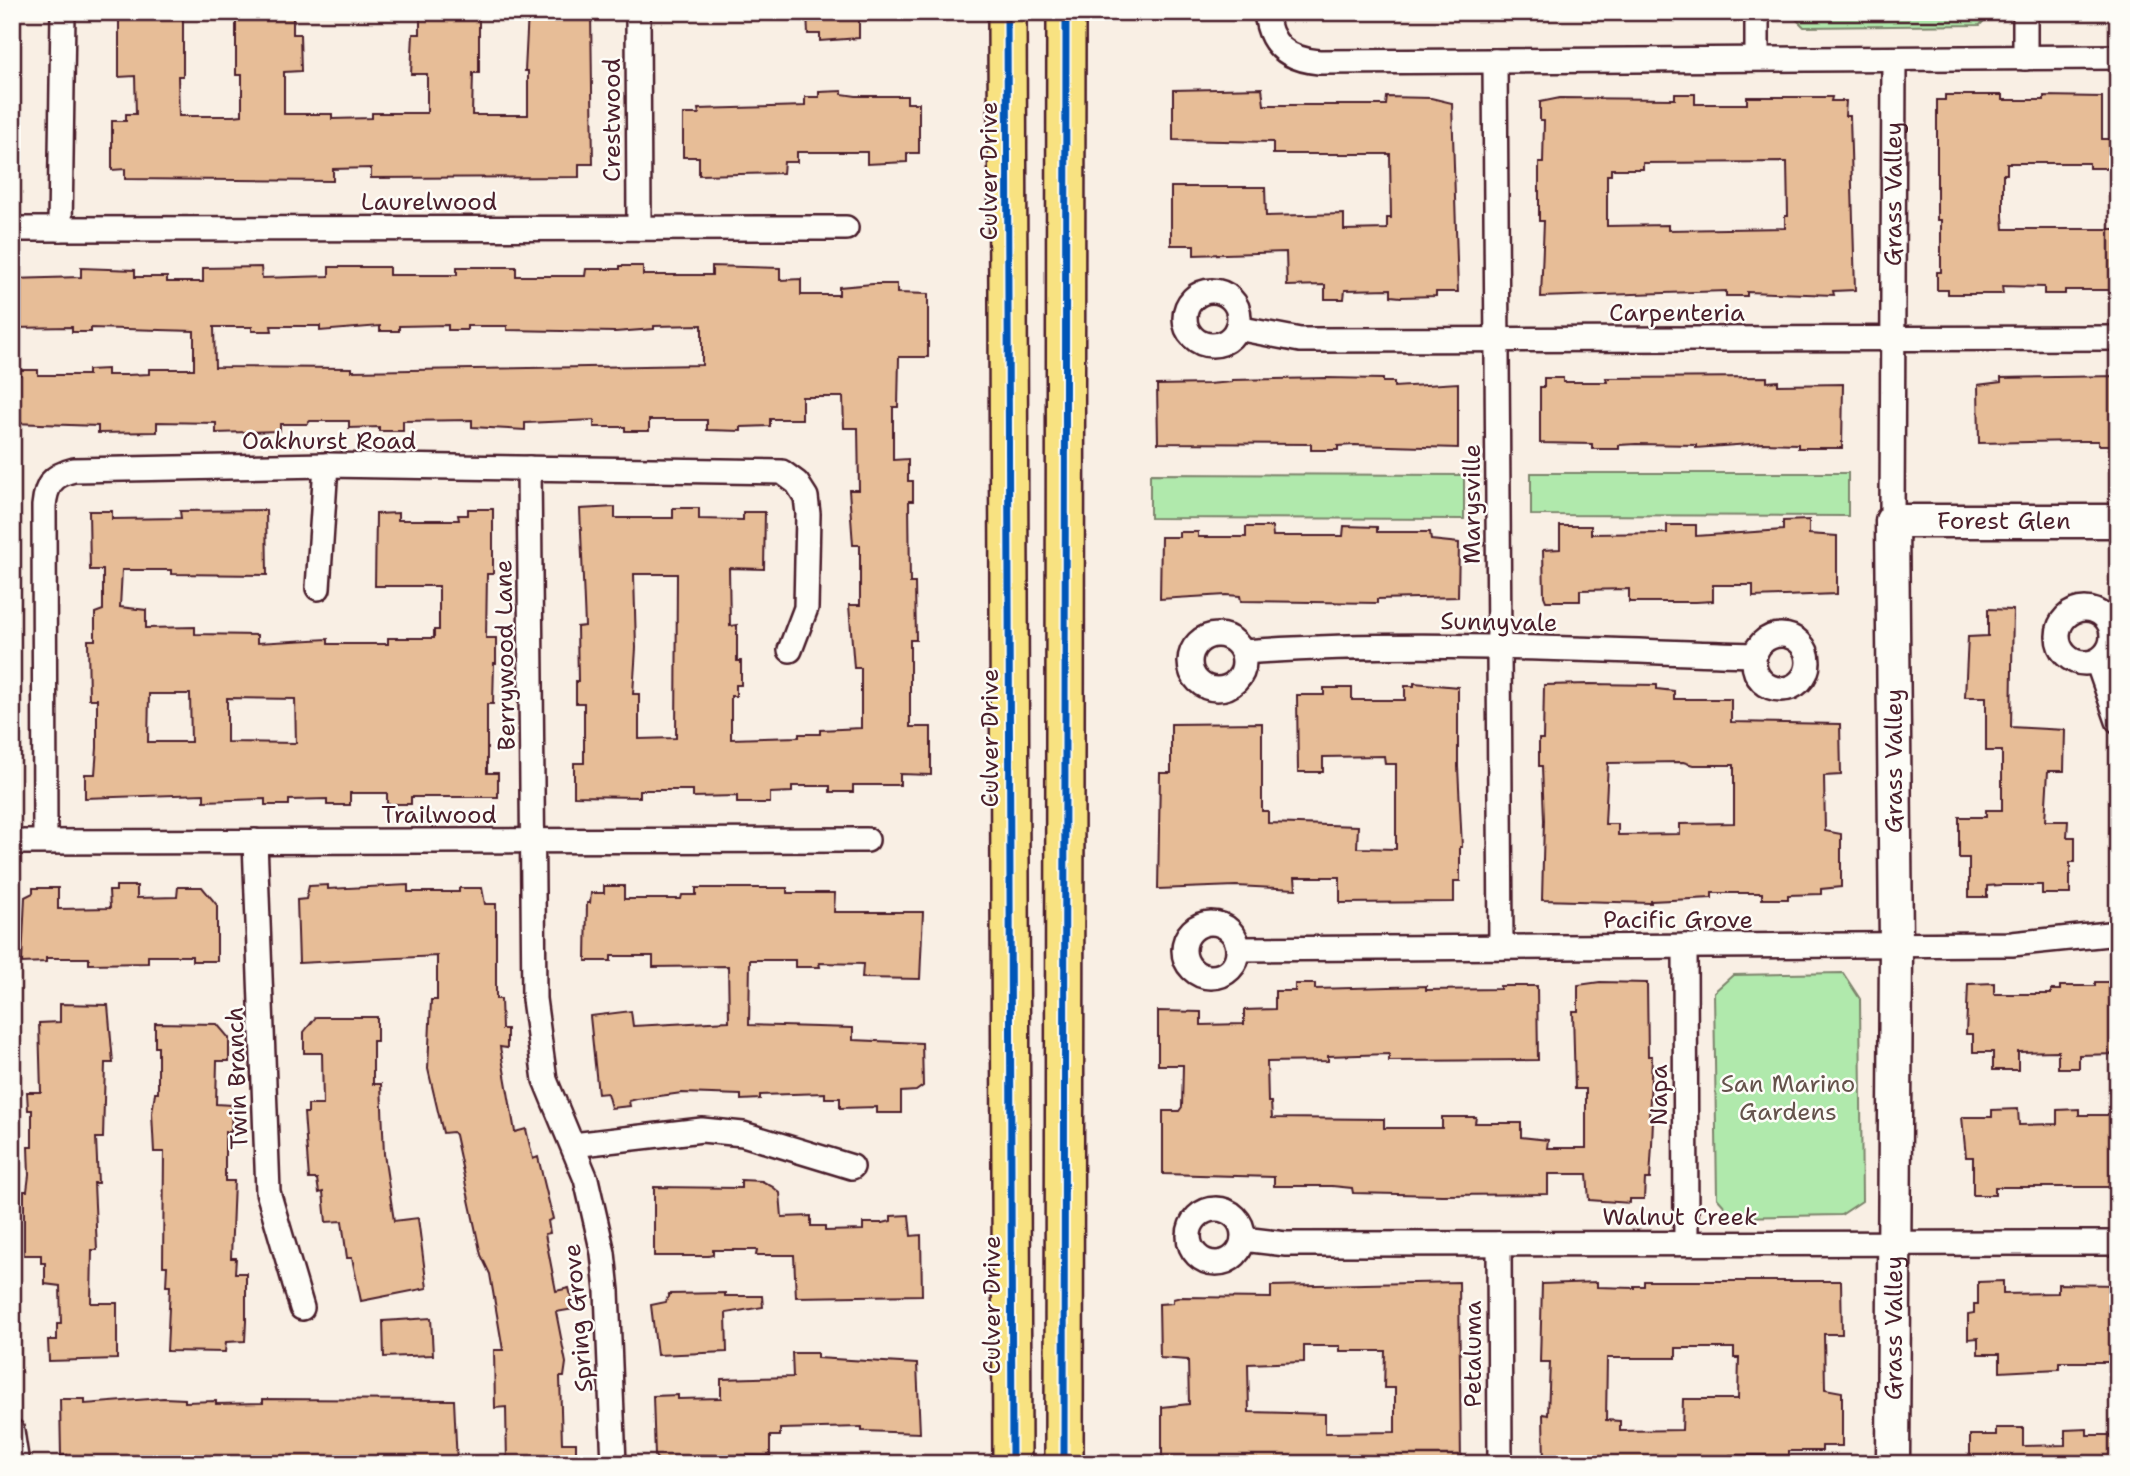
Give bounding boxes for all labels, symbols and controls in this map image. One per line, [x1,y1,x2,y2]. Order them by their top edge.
street label: Crestwood [596,58,628,182]
street label: Culver Drive [973,102,1005,240]
street label: Grass Valley [1877,122,1910,266]
street label: Laurelwood [361,186,497,218]
street label: Carpenteria [1609,297,1745,329]
street label: Oakhurst Road [242,425,416,457]
street label: Marysville [1456,444,1488,564]
street label: Forest Glen [1937,505,2071,537]
street label: Berrywood Lane [487,559,523,751]
street label: Sunnyvale [1440,605,1558,639]
street label: Culver Drive [974,669,1006,807]
street label: Grass Valley [1878,689,1910,833]
street label: Trailwood [381,799,497,831]
street label: Pacific Grove [1603,904,1753,936]
street label: Twin Branch [219,1006,255,1150]
street label: Napa [1643,1064,1675,1126]
park label: San Marino Gardens [1721,1068,1855,1128]
street label: Walnut Creek [1602,1201,1758,1233]
street label: Culver Drive [976,1236,1008,1374]
street label: Spring Grove [556,1242,600,1394]
street label: Grass Valley [1877,1256,1910,1400]
street label: Petaluma [1457,1300,1489,1408]

